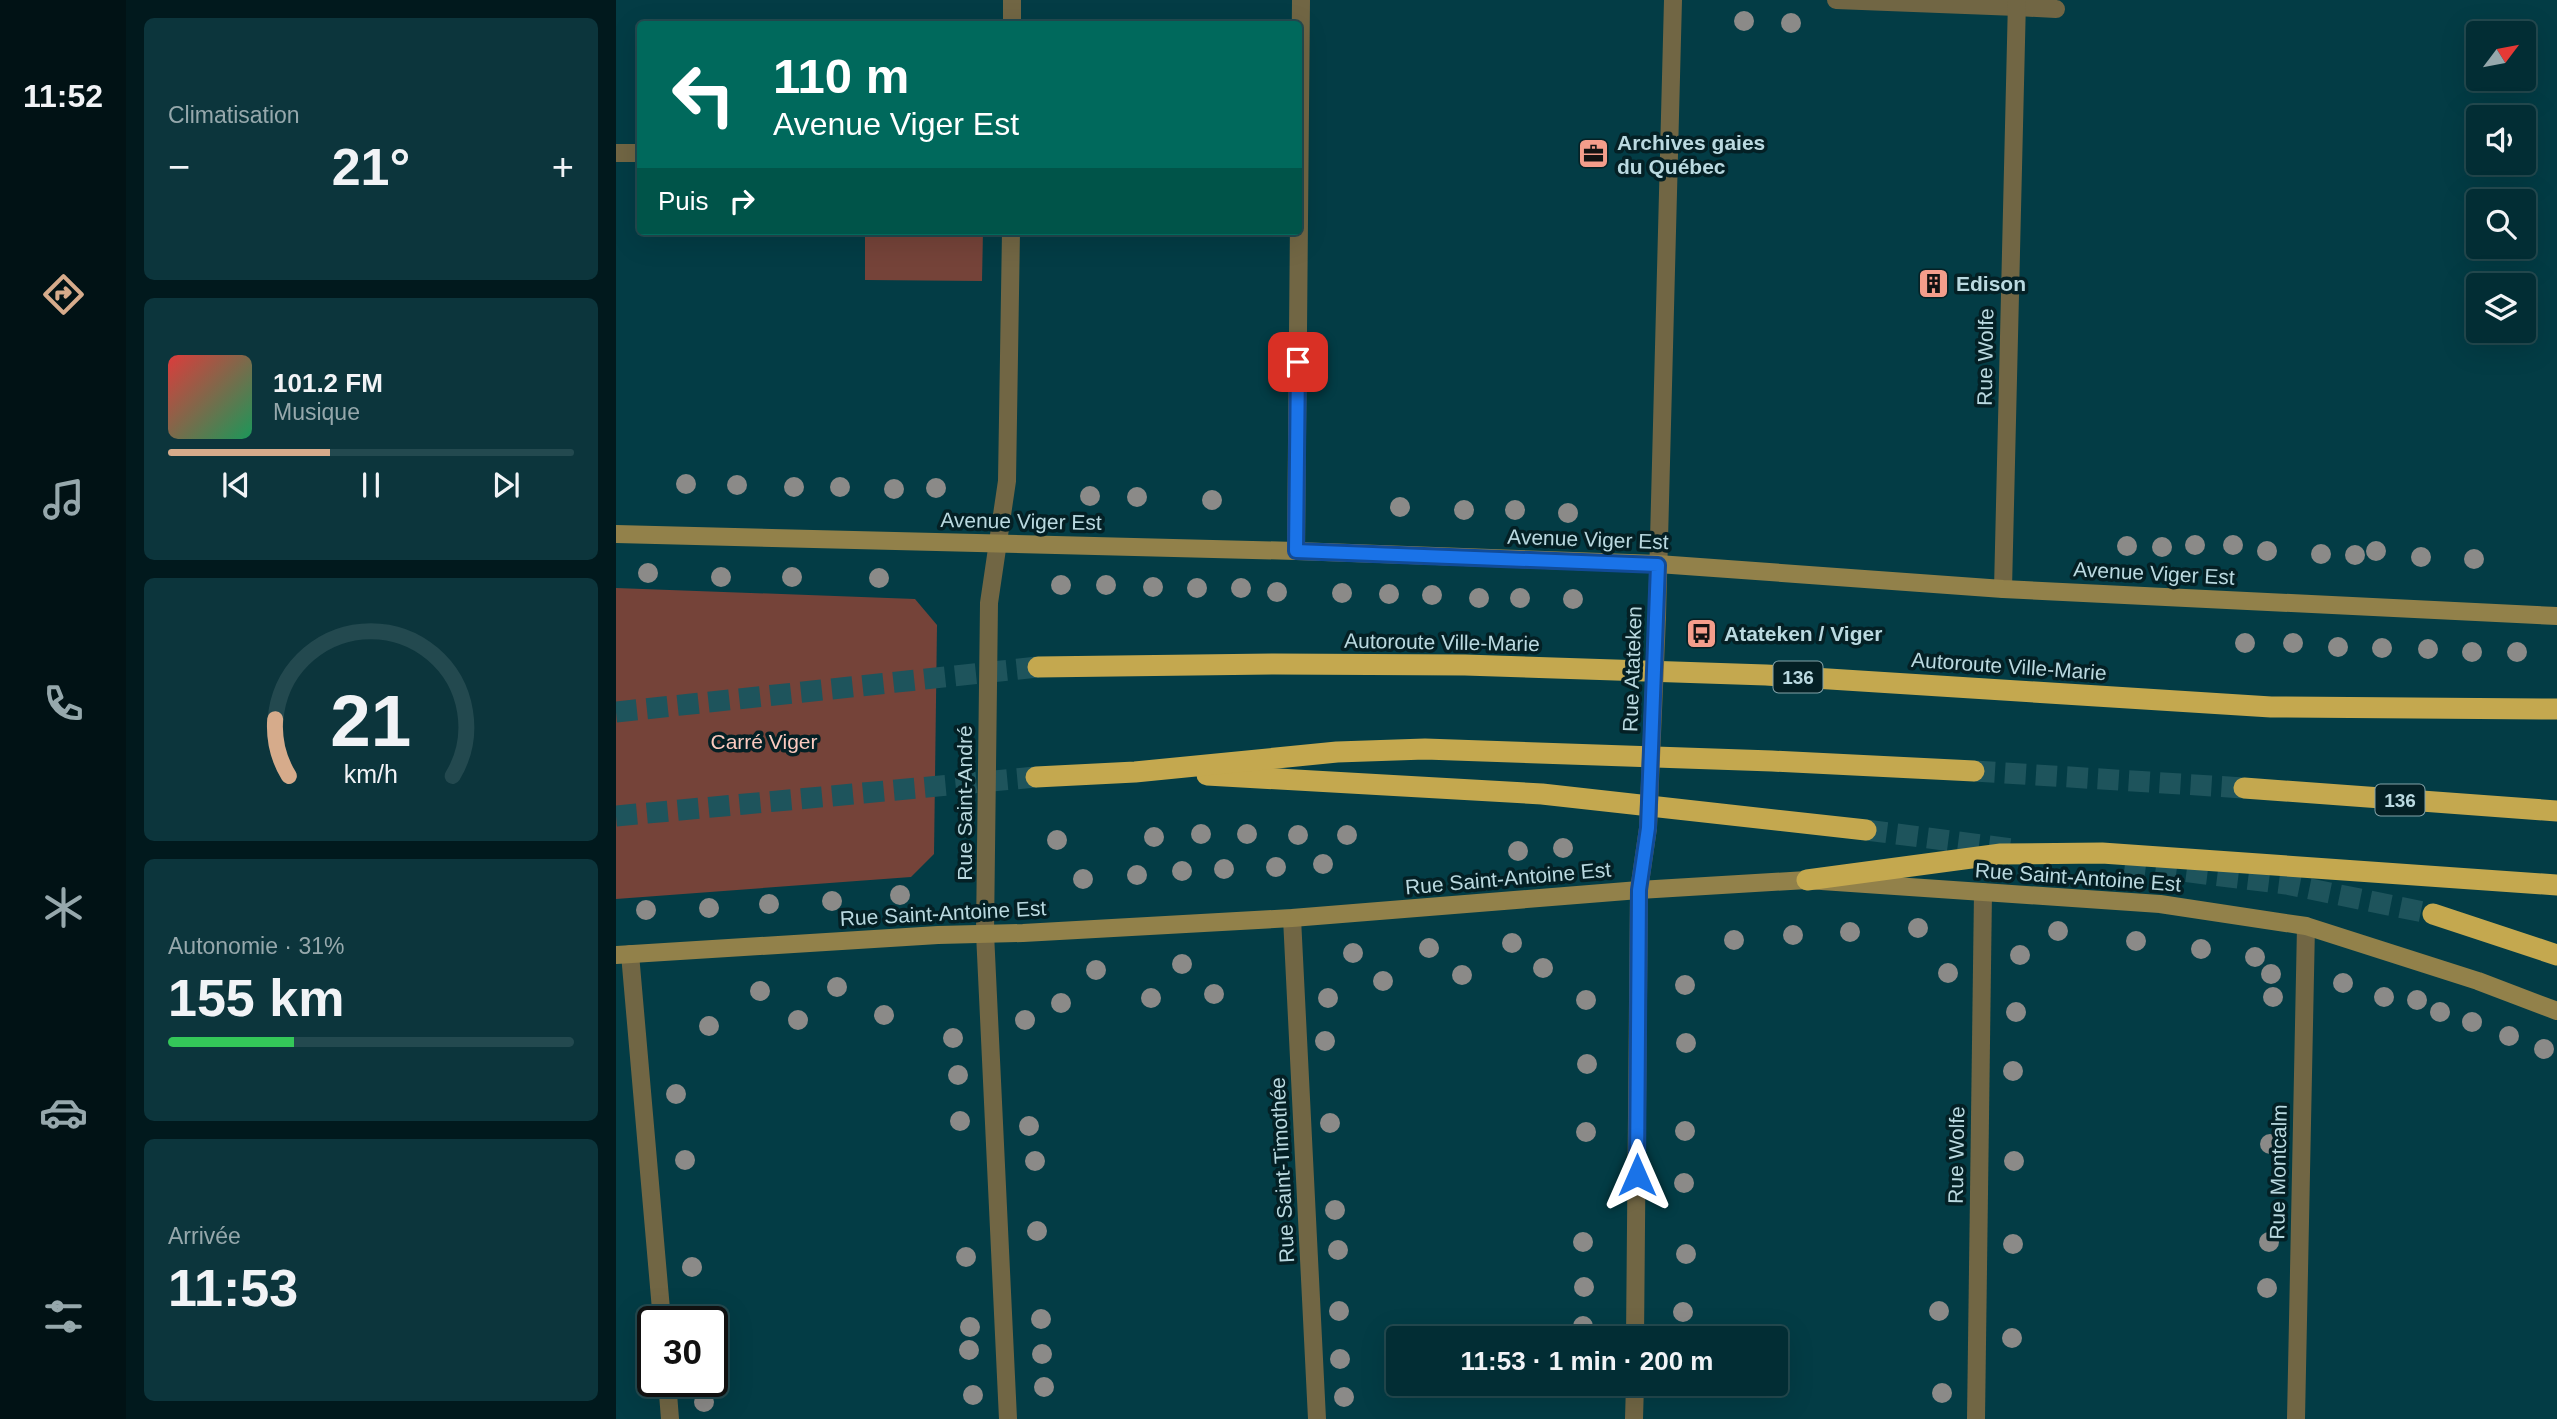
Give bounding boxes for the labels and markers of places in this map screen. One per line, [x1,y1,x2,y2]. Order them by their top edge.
place label: Archives gaies du Québec [1617,131,1765,178]
office icon: Archives gaies du Québec [1577,137,1611,171]
building icon: Edison [1916,266,1950,300]
place label: Edison [1956,272,2026,295]
pin [1268,332,1328,392]
bus stop icon: Atateken / Viger [1684,616,1718,650]
place label: Atateken / Viger [1724,622,1882,645]

